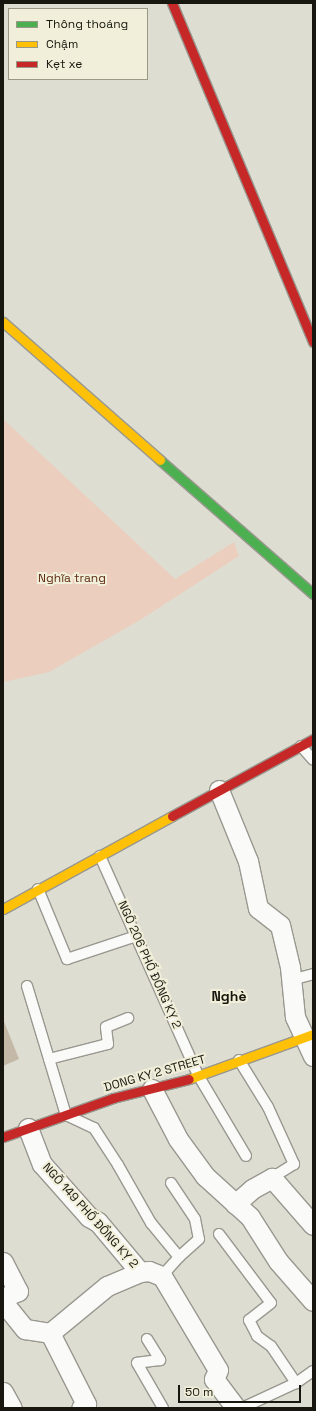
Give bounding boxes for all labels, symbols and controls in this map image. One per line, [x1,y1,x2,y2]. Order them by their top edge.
legend [8,8,148,80]
text: Thông thoáng [46,16,128,32]
text: Chậm [46,36,78,52]
text: Kẹt xe [46,56,82,72]
park label: Nghĩa trang [38,572,106,586]
street label: NGÕ 206 PHỐ ĐỒNG KỴ 2 [114,899,184,1031]
district label: Nghè [211,988,247,1004]
street label: DONG KY 2 STREET [102,1053,208,1095]
street label: NGÕ 149 PHỐ ĐỒNG KỴ 2 [39,1161,141,1271]
scale bar [180,1377,303,1403]
text: 50 m [185,1384,213,1400]

